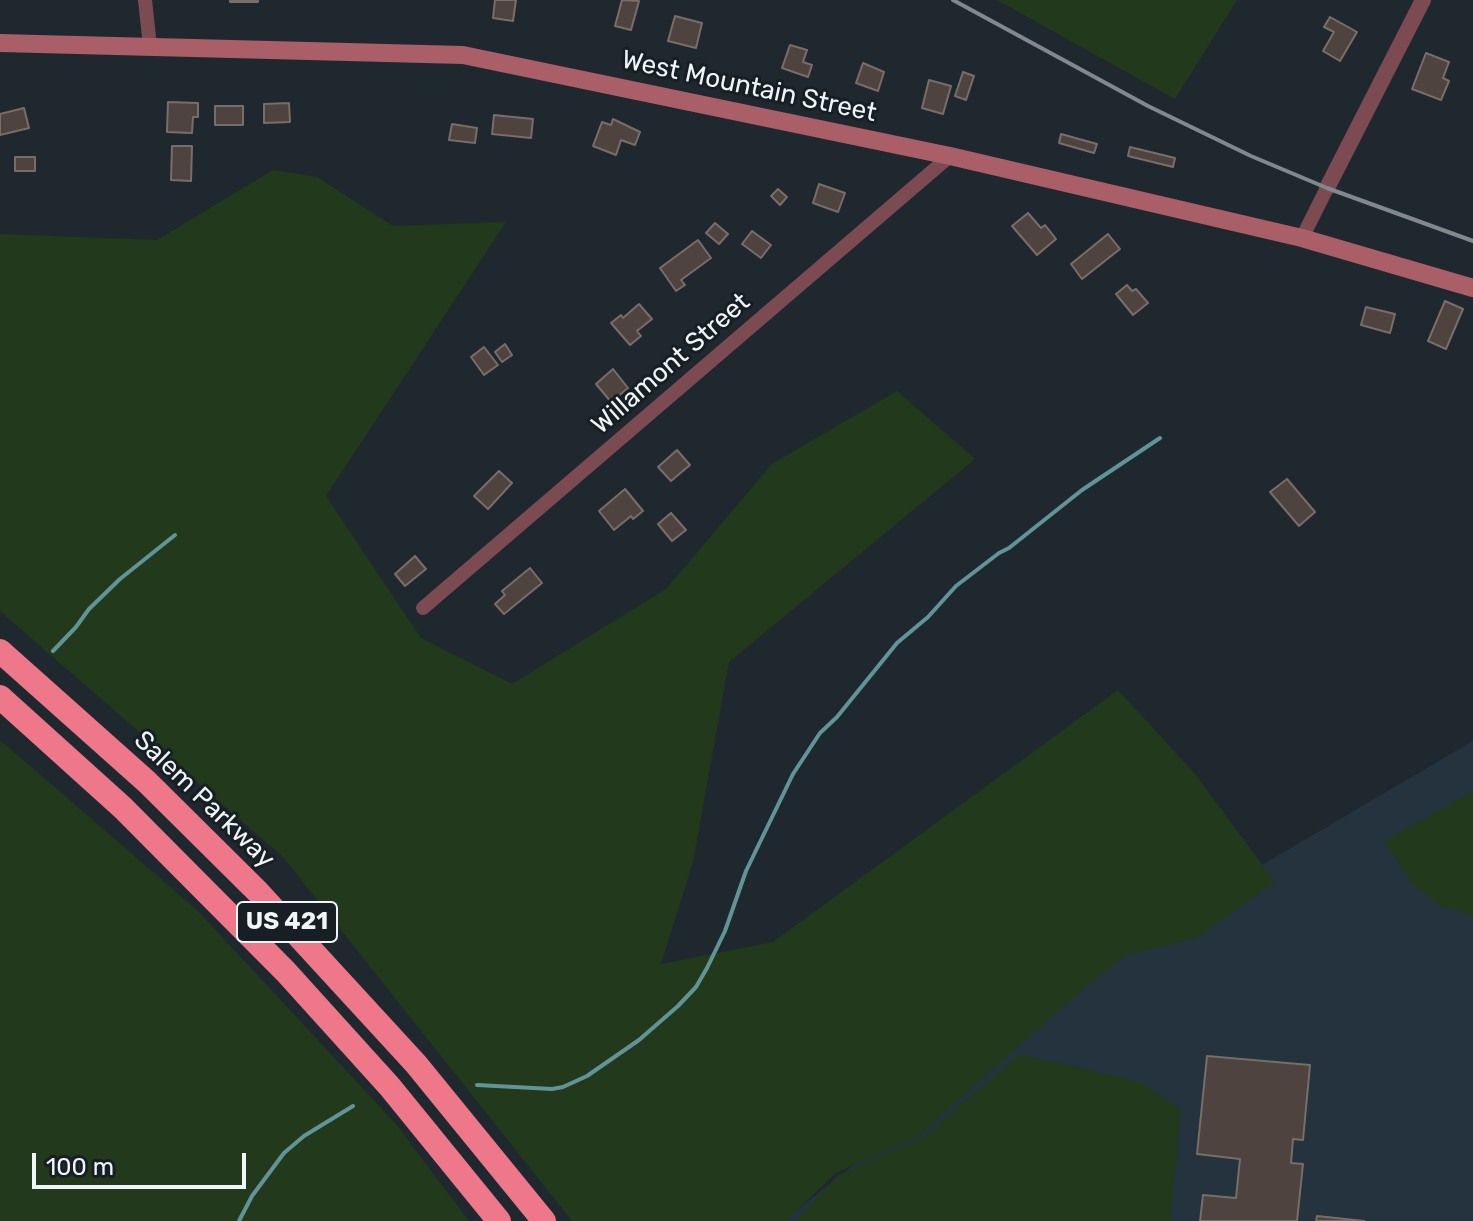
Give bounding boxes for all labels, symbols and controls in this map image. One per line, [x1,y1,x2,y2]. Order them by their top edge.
street label: West Mountain Street [619,45,879,129]
street label: Willamont Street [586,287,756,441]
street label: Salem Parkway [127,725,281,875]
road number: US 421 [237,902,337,942]
scale bar [36,1137,250,1187]
text: 100 m [46,1153,114,1181]

